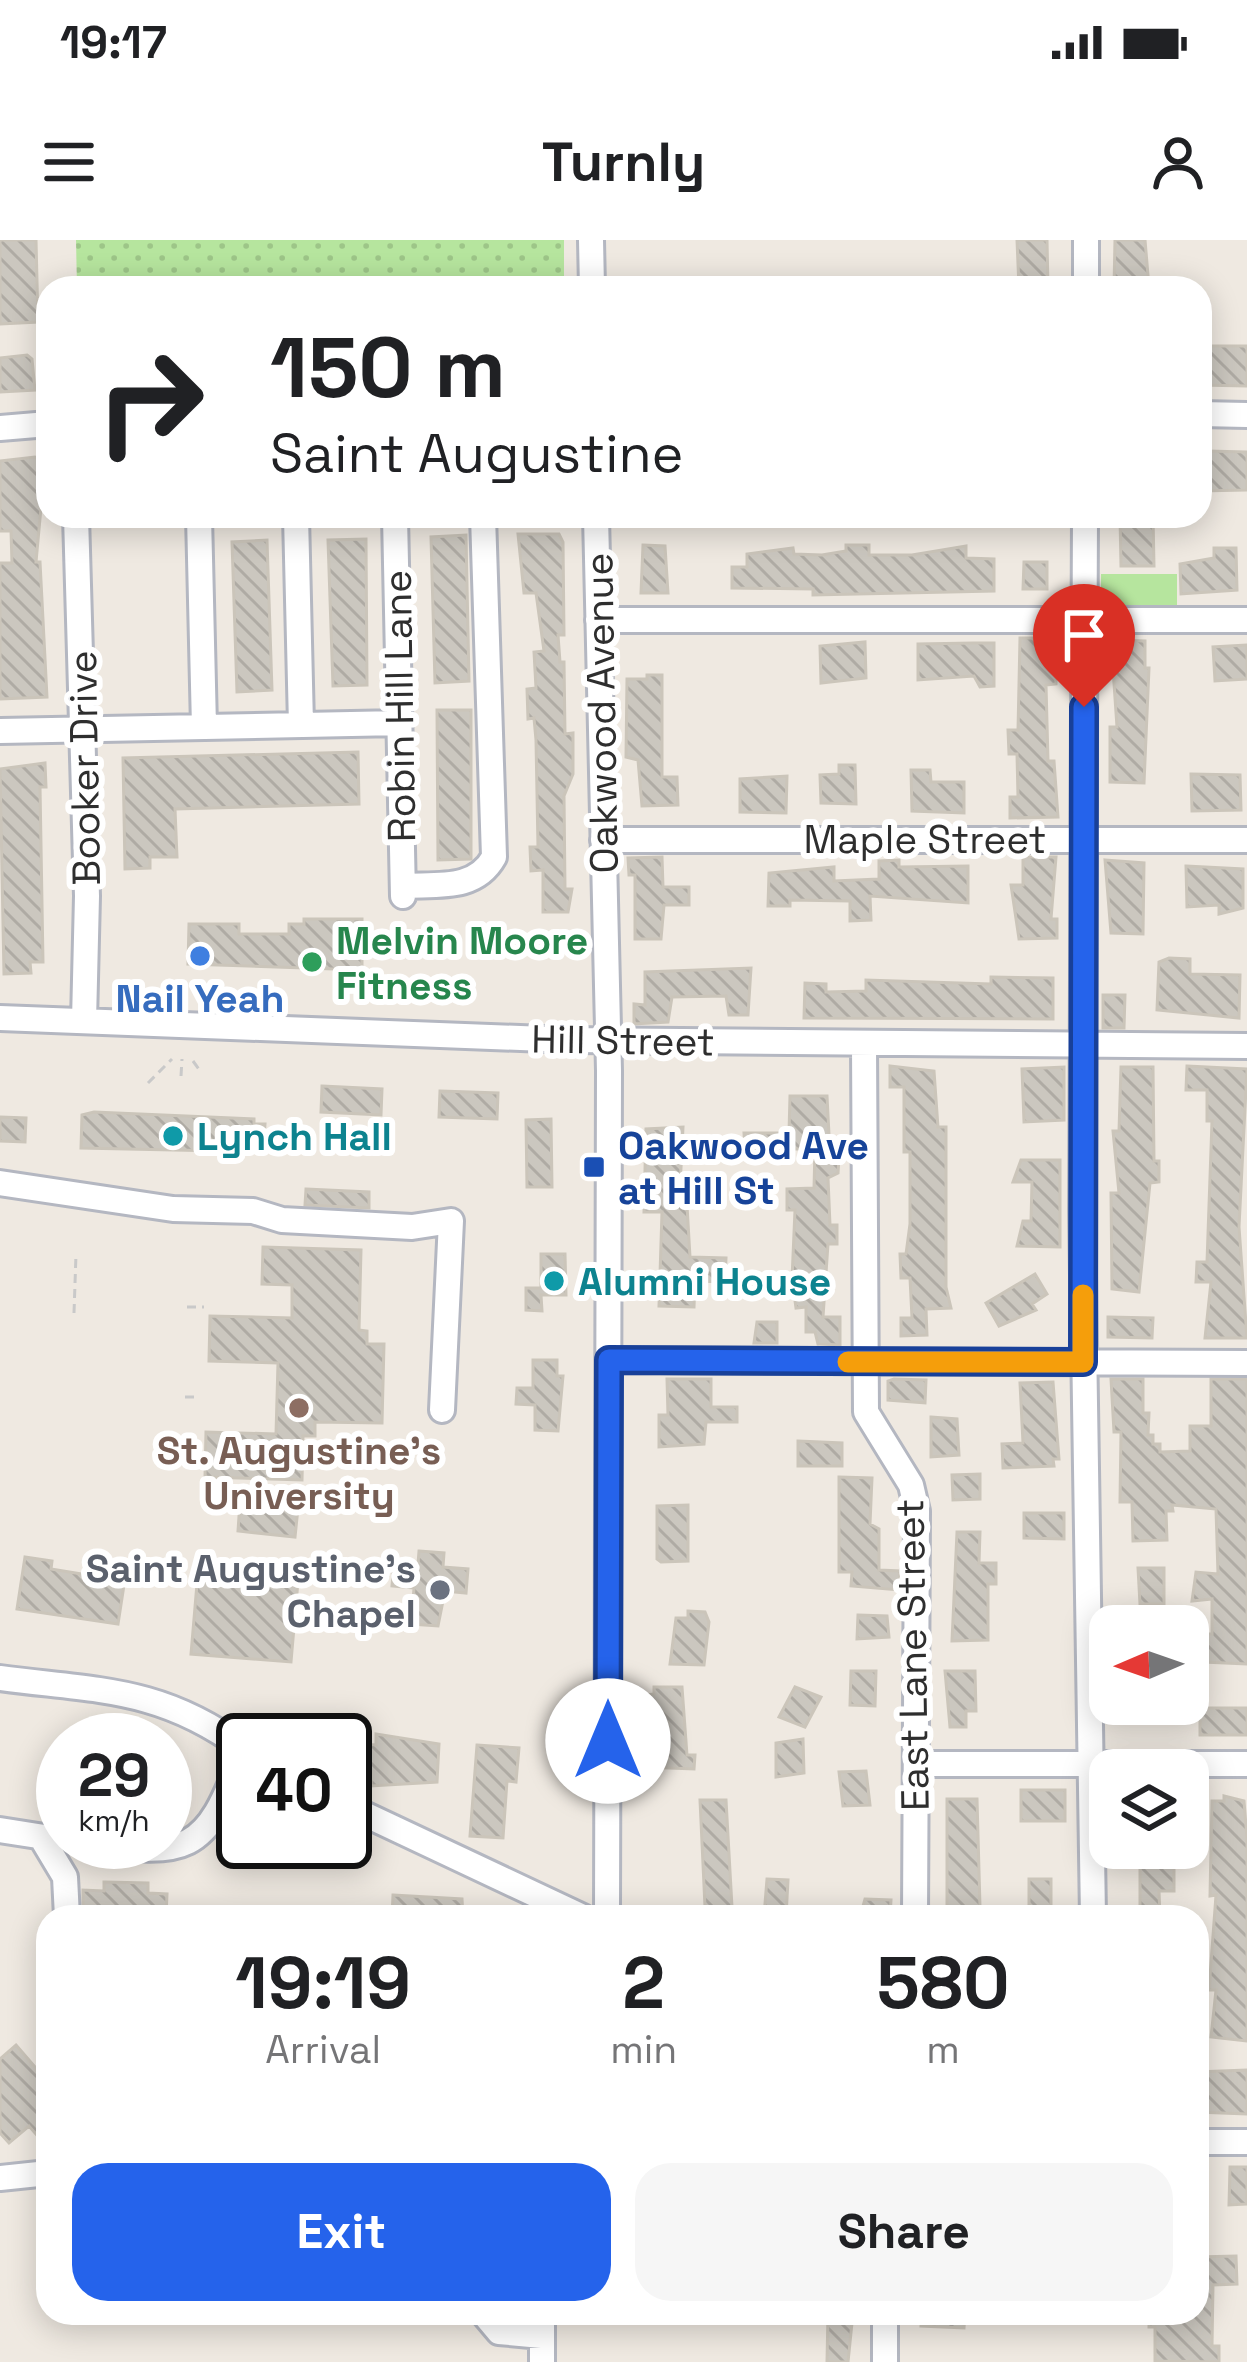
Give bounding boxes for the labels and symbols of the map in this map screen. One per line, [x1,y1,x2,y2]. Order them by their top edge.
street label: Oakwood Avenue [574,552,629,874]
street label: Robin Hill Lane [373,569,426,843]
pin [1033,584,1135,707]
street label: Booker Drive [58,650,111,886]
street label: Maple Street [803,815,1047,864]
place label: Melvin Moore Fitness [336,916,588,1010]
marker: Nail Yeah [187,943,213,969]
marker: Melvin Moore Fitness [299,949,325,975]
place label: Nail Yeah [116,974,284,1023]
street label: Hill Street [531,1014,715,1067]
place label: Lynch Hall [197,1112,392,1161]
place label: Oakwood Ave at Hill St [618,1121,869,1215]
marker: Lynch Hall [160,1123,186,1149]
marker: Oakwood Ave at Hill St [581,1154,607,1180]
place label: Alumni House [578,1257,831,1306]
marker: Alumni House [541,1268,567,1294]
marker: St. Augustine's University [286,1395,312,1421]
place label: St. Augustine's University [157,1426,441,1520]
street label: East Lane Street [885,1498,940,1812]
place label: Saint Augustine's Chapel [86,1544,416,1638]
marker: Saint Augustine's Chapel [427,1577,453,1603]
north arrow [1089,1605,1209,1725]
position arrow [545,1678,671,1804]
speed limit sign: 40 [216,1713,372,1869]

